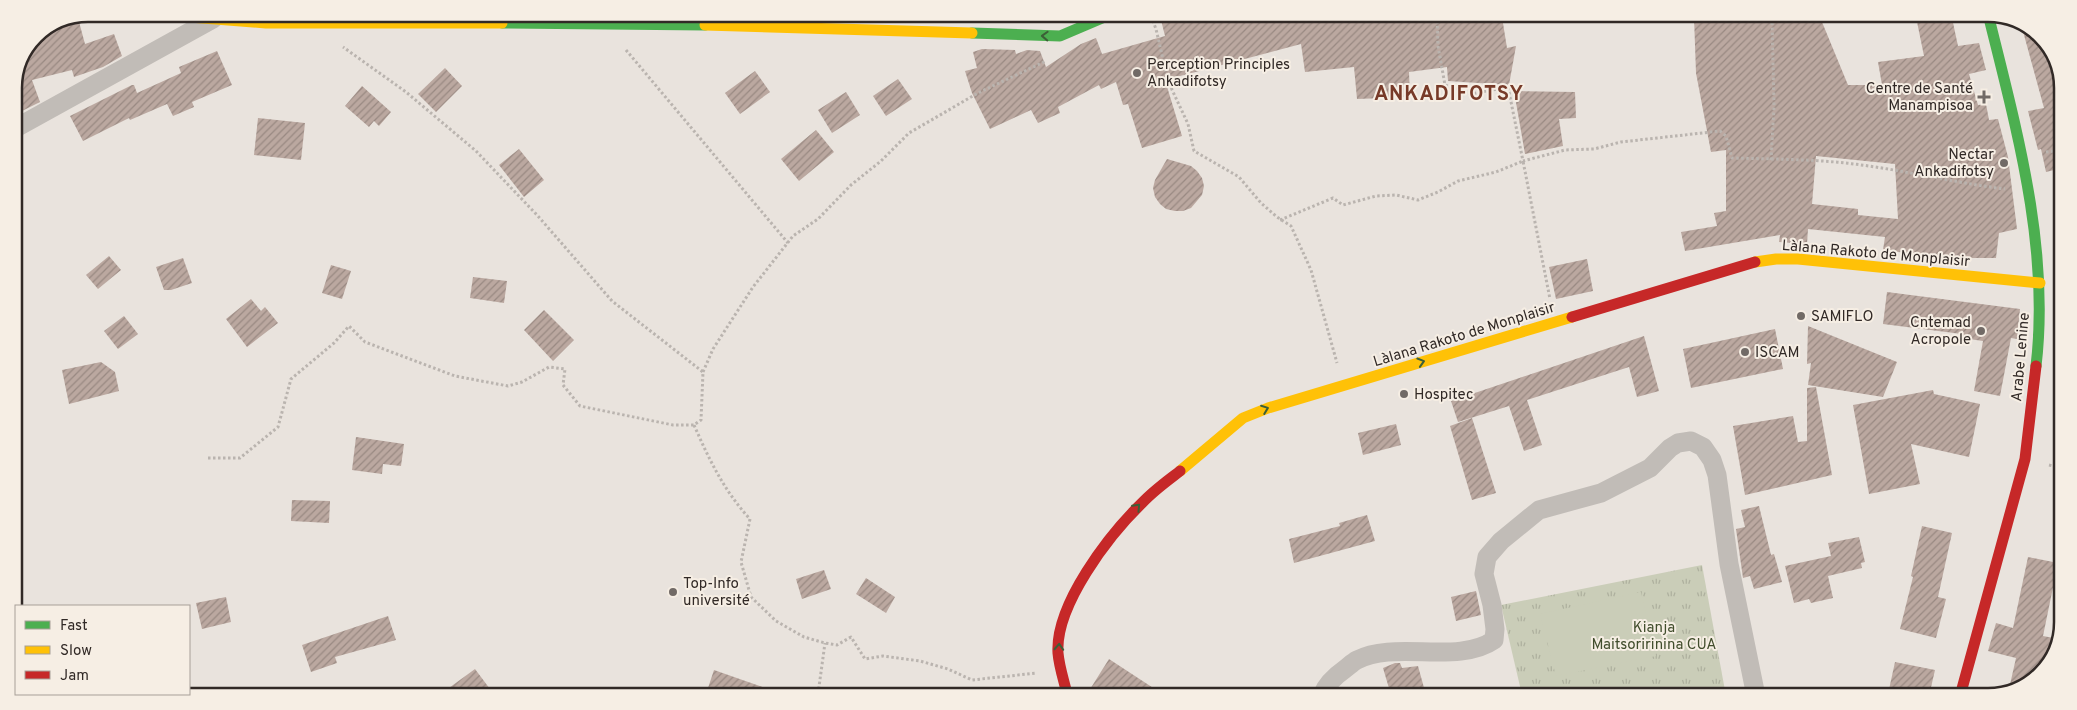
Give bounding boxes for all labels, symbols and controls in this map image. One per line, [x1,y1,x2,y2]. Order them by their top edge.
one-way arrow [1041,31,1049,41]
place label: Perception Principles Ankadifotsy [1147,56,1290,92]
marker: Perception Principles Ankadifotsy [1131,67,1143,79]
place label: Centre de Santé Manampisoa [1866,80,1973,116]
district label: ANKADIFOTSY [1374,82,1524,108]
marker: Centre de Santé Manampisoa [1977,90,1991,104]
place label: Nectar Ankadifotsy [1914,146,1994,182]
marker: Nectar Ankadifotsy [1998,157,2010,169]
street label: Làlana Rakoto de Monplaisir [1781,237,1971,272]
street label: Làlana Rakoto de Monplaisir [1371,299,1558,372]
place label: SAMIFLO [1811,308,1873,327]
marker: SAMIFLO [1795,310,1807,322]
street label: Arabe Lenine [2008,312,2035,403]
place label: Cntemad Acropole [1910,314,1971,350]
marker: Cntemad Acropole [1975,325,1987,337]
place label: ISCAM [1755,344,1800,363]
marker: ISCAM [1739,346,1751,358]
one-way arrow [1416,358,1424,368]
place label: Hospitec [1414,386,1473,405]
marker: Hospitec [1398,388,1410,400]
one-way arrow [1260,405,1269,415]
one-way arrow [1131,504,1140,513]
place label: Top-Info université [683,575,750,611]
marker: Top-Info université [667,586,679,598]
legend [15,605,190,695]
text: Fast [60,617,88,636]
park label: Kianja Maitsoririnina CUA [1592,619,1716,655]
text: Slow [60,642,92,661]
one-way arrow [1054,642,1065,650]
text: Jam [60,667,89,686]

